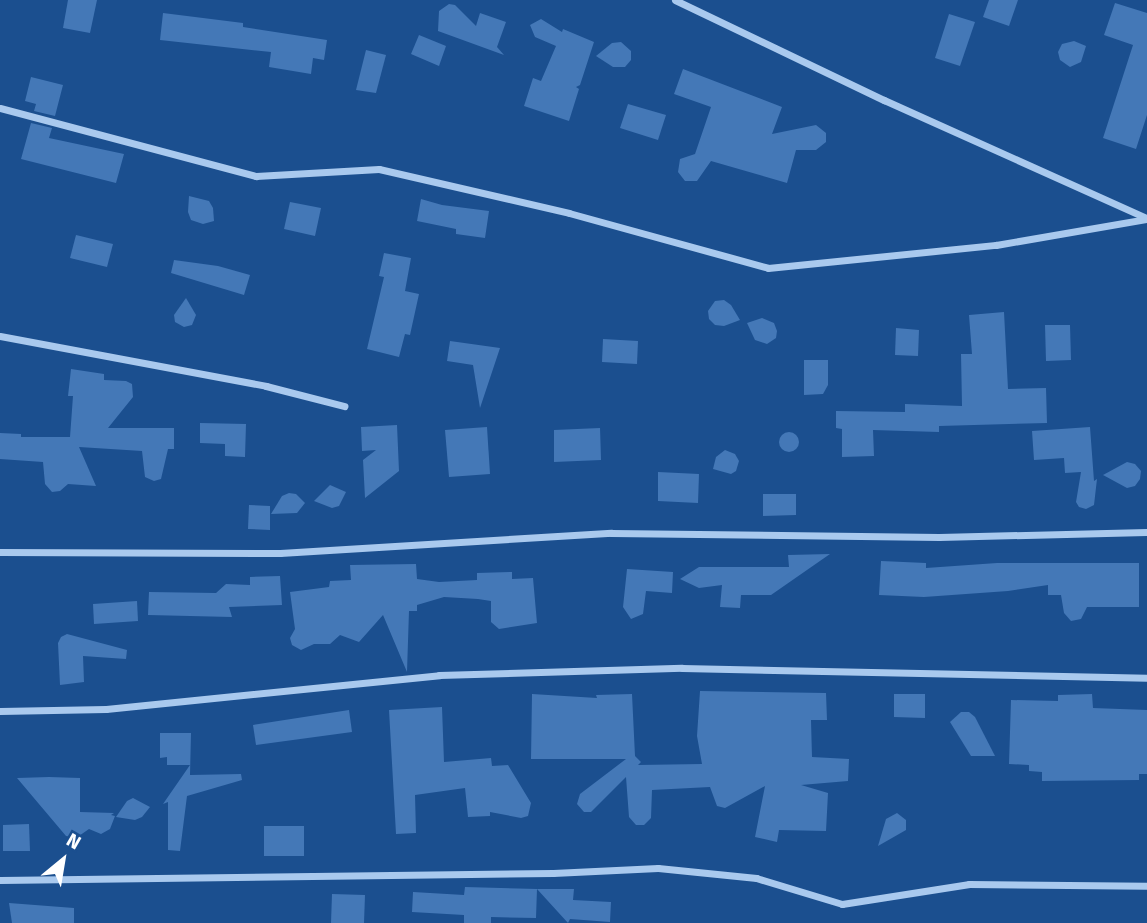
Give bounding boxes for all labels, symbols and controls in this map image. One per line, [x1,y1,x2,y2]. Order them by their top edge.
north arrow [28,825,98,895]
text: N [63,828,85,854]

